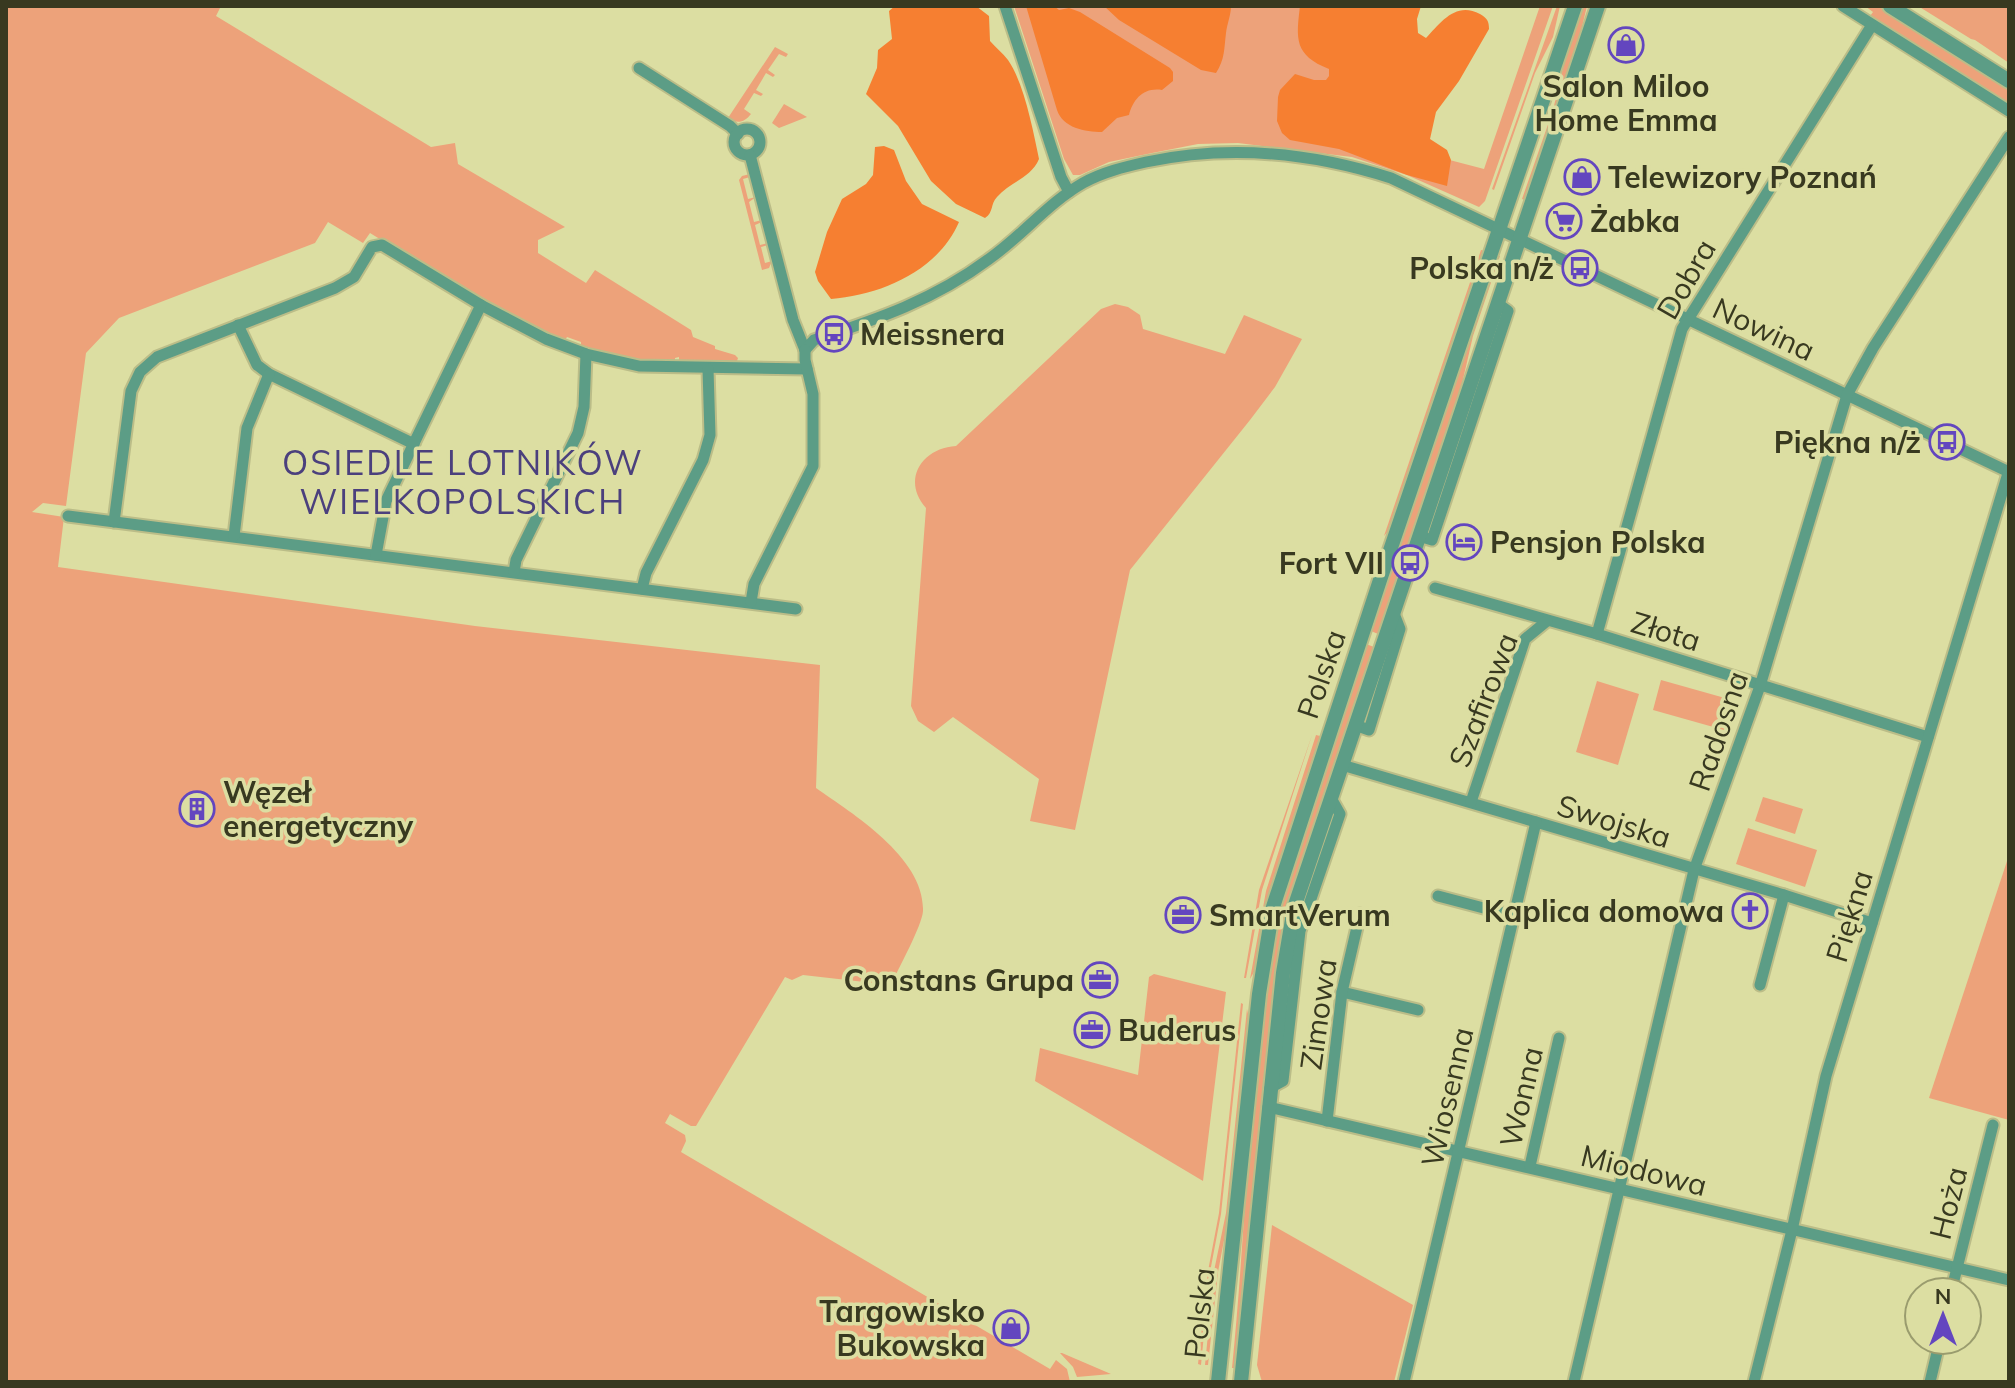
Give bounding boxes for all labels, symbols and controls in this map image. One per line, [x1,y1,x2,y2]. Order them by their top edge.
shop icon: Salon Miloo Home Emma [1607,26,1645,64]
place label: Salon Miloo Home Emma [1535,67,1718,139]
shop icon: Telewizory Poznań [1563,158,1601,196]
place label: Telewizory Poznań [1608,158,1877,196]
supermarket icon: Żabka [1545,202,1583,240]
place label: Żabka [1590,202,1680,240]
street label: Dobra [1648,232,1724,326]
place label: Polska n/ż [1409,249,1554,287]
bus stop icon: Polska n/ż [1561,249,1599,287]
street label: Nowina [1707,289,1821,369]
bus stop icon: Meissnera [815,315,853,353]
place label: Meissnera [860,315,1005,353]
place label: Piękna n/ż [1774,423,1921,461]
bus stop icon: Piękna n/ż [1928,423,1966,461]
district label: OSIEDLE LOTNIKÓW WIELKOPOLSKICH [282,441,644,523]
hotel icon: Pensjon Polska [1445,523,1483,561]
place label: Pensjon Polska [1490,523,1706,561]
place label: Fort VII [1279,544,1384,582]
bus stop icon: Fort VII [1391,544,1429,582]
street label: Złota [1627,603,1705,659]
street label: Polska [1288,625,1354,723]
street label: Szafirowa [1440,628,1526,772]
street label: Radosna [1680,666,1756,796]
place label: Węzeł energetyczny [223,773,414,845]
street label: Swojska [1553,786,1675,856]
building icon: Węzeł energetyczny [178,790,216,828]
street label: Piękna [1817,865,1881,967]
place label: Kaplica domowa [1484,892,1724,930]
church icon: Kaplica domowa [1731,892,1769,930]
office icon: SmartVerum [1164,896,1202,934]
place label: SmartVerum [1209,896,1391,934]
street label: Zimowa [1291,956,1345,1072]
place label: Constans Grupa [843,961,1074,999]
office icon: Constans Grupa [1081,961,1119,999]
office icon: Buderus [1073,1011,1111,1049]
place label: Buderus [1118,1011,1236,1049]
street label: Wiosenna [1413,1024,1481,1170]
street label: Wonna [1491,1043,1551,1151]
street label: Miodowa [1577,1136,1711,1204]
street label: Hoża [1921,1163,1975,1243]
street label: Polska [1175,1266,1223,1360]
north arrow [1903,1276,1983,1356]
text: N [1935,1282,1951,1310]
place label: Targowisko Bukowska [819,1292,985,1364]
shop icon: Targowisko Bukowska [992,1309,1030,1347]

